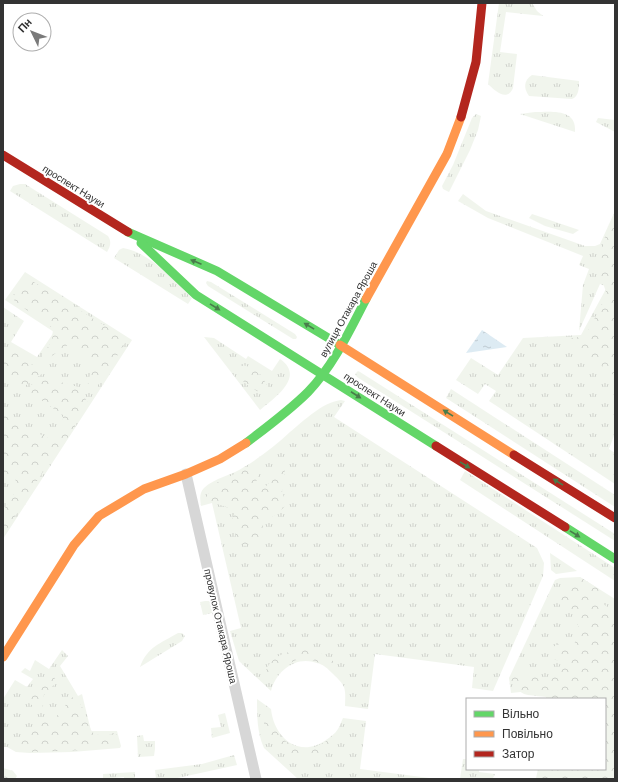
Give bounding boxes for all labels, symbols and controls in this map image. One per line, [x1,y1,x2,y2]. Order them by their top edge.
north arrow [12,12,52,52]
text: Пн [15,15,34,35]
street label: проспект Науки [41,162,107,210]
one-way arrow [189,258,201,264]
street label: вулиця Отакара Яроша [317,259,380,359]
one-way arrow [209,303,221,310]
one-way arrow [303,322,315,329]
street label: проспект Науки [342,370,408,418]
one-way arrow [351,391,361,399]
one-way arrow [443,409,453,417]
one-way arrow [460,461,470,469]
one-way arrow [553,478,563,486]
one-way arrow [570,531,581,538]
street label: провулок Отакара Яроша [202,567,240,685]
legend [466,698,606,770]
text: Вільно [502,706,540,720]
text: Повільно [502,726,553,740]
text: Затор [502,746,535,761]

